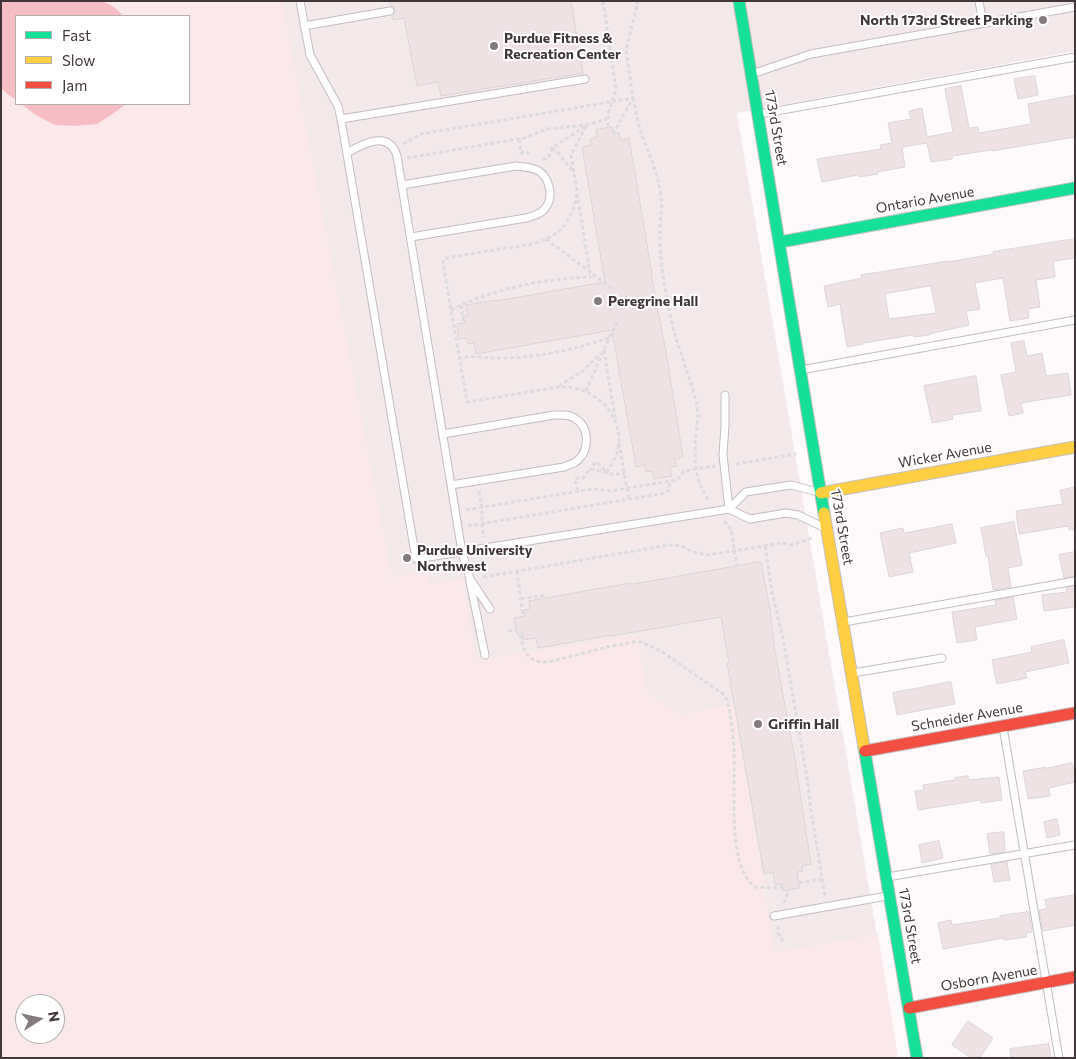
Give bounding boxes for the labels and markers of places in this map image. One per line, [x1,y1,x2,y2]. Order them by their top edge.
place label: North 173rd Street Parking [860,12,1033,28]
marker: North 173rd Street Parking [1037,14,1049,26]
place label: Purdue Fitness & Recreation Center [504,30,621,62]
marker: Purdue Fitness & Recreation Center [488,40,500,52]
place label: Peregrine Hall [608,293,698,309]
marker: Peregrine Hall [592,295,604,307]
place label: Purdue University Northwest [417,542,532,574]
marker: Purdue University Northwest [401,552,413,564]
place label: Griffin Hall [768,716,839,732]
marker: Griffin Hall [752,718,764,730]

